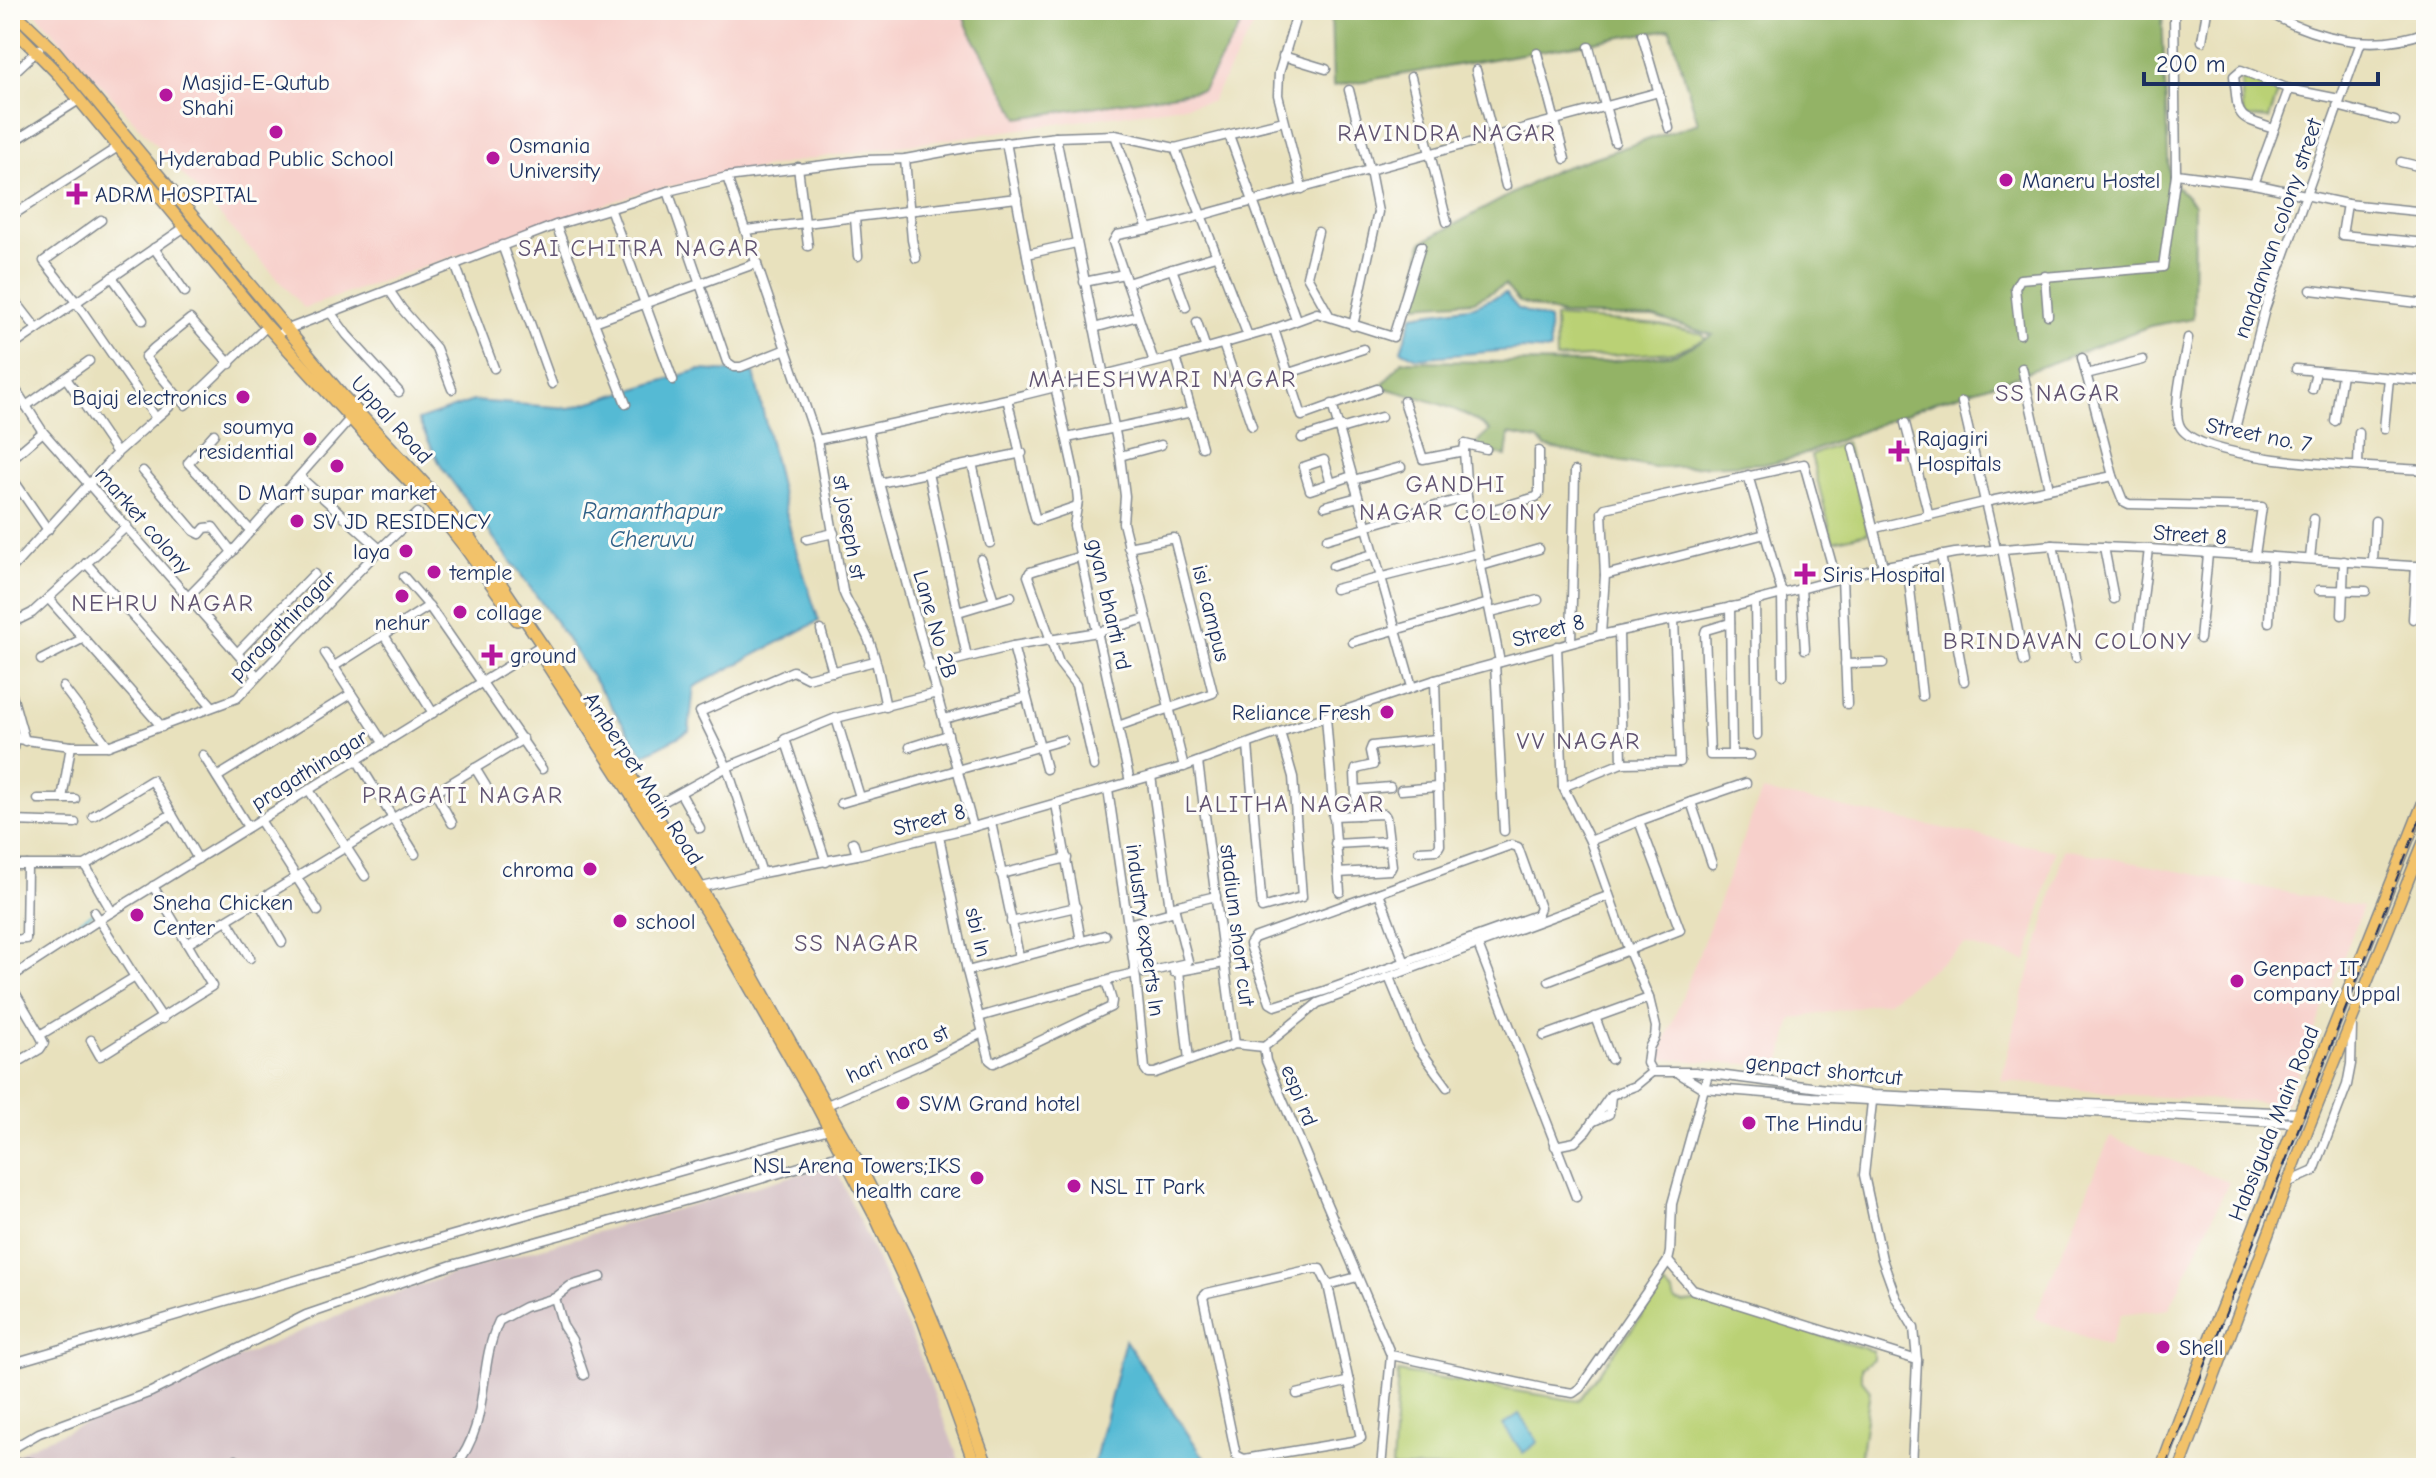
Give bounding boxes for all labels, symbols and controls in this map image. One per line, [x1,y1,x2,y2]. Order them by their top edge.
scale bar [2144,36,2378,86]
text: 200 m [2156,50,2226,78]
place label: Masjid-E-Qutub Shahi [182,70,330,121]
marker: Masjid-E-Qutub Shahi [157,86,175,104]
street label: nandanvan colony street [2228,114,2328,342]
district label: RAVINDRA NAGAR [1337,119,1557,147]
marker: Hyderabad Public School [267,123,285,141]
place label: Osmania University [509,133,600,184]
place label: Hyderabad Public School [158,146,394,172]
marker: Osmania University [484,149,502,167]
place label: Maneru Hostel [2022,168,2160,194]
marker: Maneru Hostel [1997,171,2015,189]
place label: ADRM HOSPITAL [95,182,257,208]
marker: ADRM HOSPITAL [66,183,88,205]
district label: SAI CHITRA NAGAR [518,234,760,262]
district label: MAHESHWARI NAGAR [1029,365,1297,393]
street label: Uppal Road [345,370,438,469]
district label: SS NAGAR [1995,379,2121,407]
place label: Bajaj electronics [72,385,227,411]
marker: Bajaj electronics [234,388,252,406]
street label: Street no. 7 [2204,412,2314,458]
place label: soumya residential [198,414,294,465]
place label: Rajagiri Hospitals [1917,426,2001,477]
marker: soumya residential [301,430,319,448]
marker: Rajagiri Hospitals [1888,440,1910,462]
marker: D Mart supar market [328,457,346,475]
street label: market colony [90,462,197,580]
district label: GANDHI NAGAR COLONY [1359,470,1553,526]
street label: st joseph st [827,473,871,582]
place label: D Mart supar market [238,480,437,506]
water label: Ramanthapur Cheruvu [582,497,723,553]
place label: SV JD RESIDENCY [313,509,491,535]
marker: SV JD RESIDENCY [288,512,306,530]
street label: Street 8 [2152,519,2228,551]
street label: gyan bharti rd [1081,536,1137,672]
place label: laya [353,539,390,565]
marker: laya [397,542,415,560]
place label: temple [449,560,512,586]
street label: isi campus [1186,562,1236,664]
place label: Siris Hospital [1823,562,1945,588]
marker: temple [425,563,443,581]
marker: Siris Hospital [1794,563,1816,585]
street label: paragathinagar [223,565,342,687]
street label: Lane No 2B [907,567,963,681]
marker: nehur [393,587,411,605]
district label: NEHRU NAGAR [71,589,255,617]
place label: collage [476,600,542,626]
marker: collage [451,603,469,621]
street label: Street 8 [1509,609,1587,653]
place label: nehur [375,610,430,636]
district label: BRINDAVAN COLONY [1943,627,2193,655]
place label: ground [510,643,577,669]
marker: ground [481,644,503,666]
street label: Amberpet Main Road [578,687,709,870]
place label: Reliance Fresh [1232,700,1371,726]
marker: Reliance Fresh [1378,703,1396,721]
street label: pragathinagar [246,724,373,816]
district label: VV NAGAR [1517,727,1641,755]
district label: PRAGATI NAGAR [362,781,564,809]
district label: LALITHA NAGAR [1185,790,1385,818]
street label: Street 8 [890,798,968,842]
street label: industry experts ln [1120,842,1170,1018]
street label: stadium short cut [1214,843,1260,1008]
place label: chroma [502,857,574,883]
marker: chroma [581,860,599,878]
place label: Sneha Chicken Center [153,890,293,941]
street label: sbi ln [959,905,997,960]
marker: Sneha Chicken Center [128,906,146,924]
place label: school [636,909,696,935]
marker: school [611,912,629,930]
district label: SS NAGAR [794,929,920,957]
place label: Genpact IT company Uppal [2253,956,2401,1007]
marker: Genpact IT company Uppal [2228,972,2246,990]
street label: hari hara st [842,1019,953,1089]
street label: Habsiguda Main Road [2223,1022,2325,1225]
street label: genpact shortcut [1744,1049,1904,1091]
street label: espi rd [1275,1061,1323,1130]
place label: SVM Grand hotel [919,1091,1080,1117]
marker: SVM Grand hotel [894,1094,912,1112]
place label: The Hindu [1765,1111,1863,1137]
marker: The Hindu [1740,1114,1758,1132]
place label: NSL Arena Towers;IKS health care [753,1153,961,1204]
marker: NSL Arena Towers;IKS health care [968,1169,986,1187]
place label: NSL IT Park [1090,1174,1205,1200]
marker: NSL IT Park [1065,1177,1083,1195]
place label: Shell [2179,1335,2224,1361]
marker: Shell [2154,1338,2172,1356]

